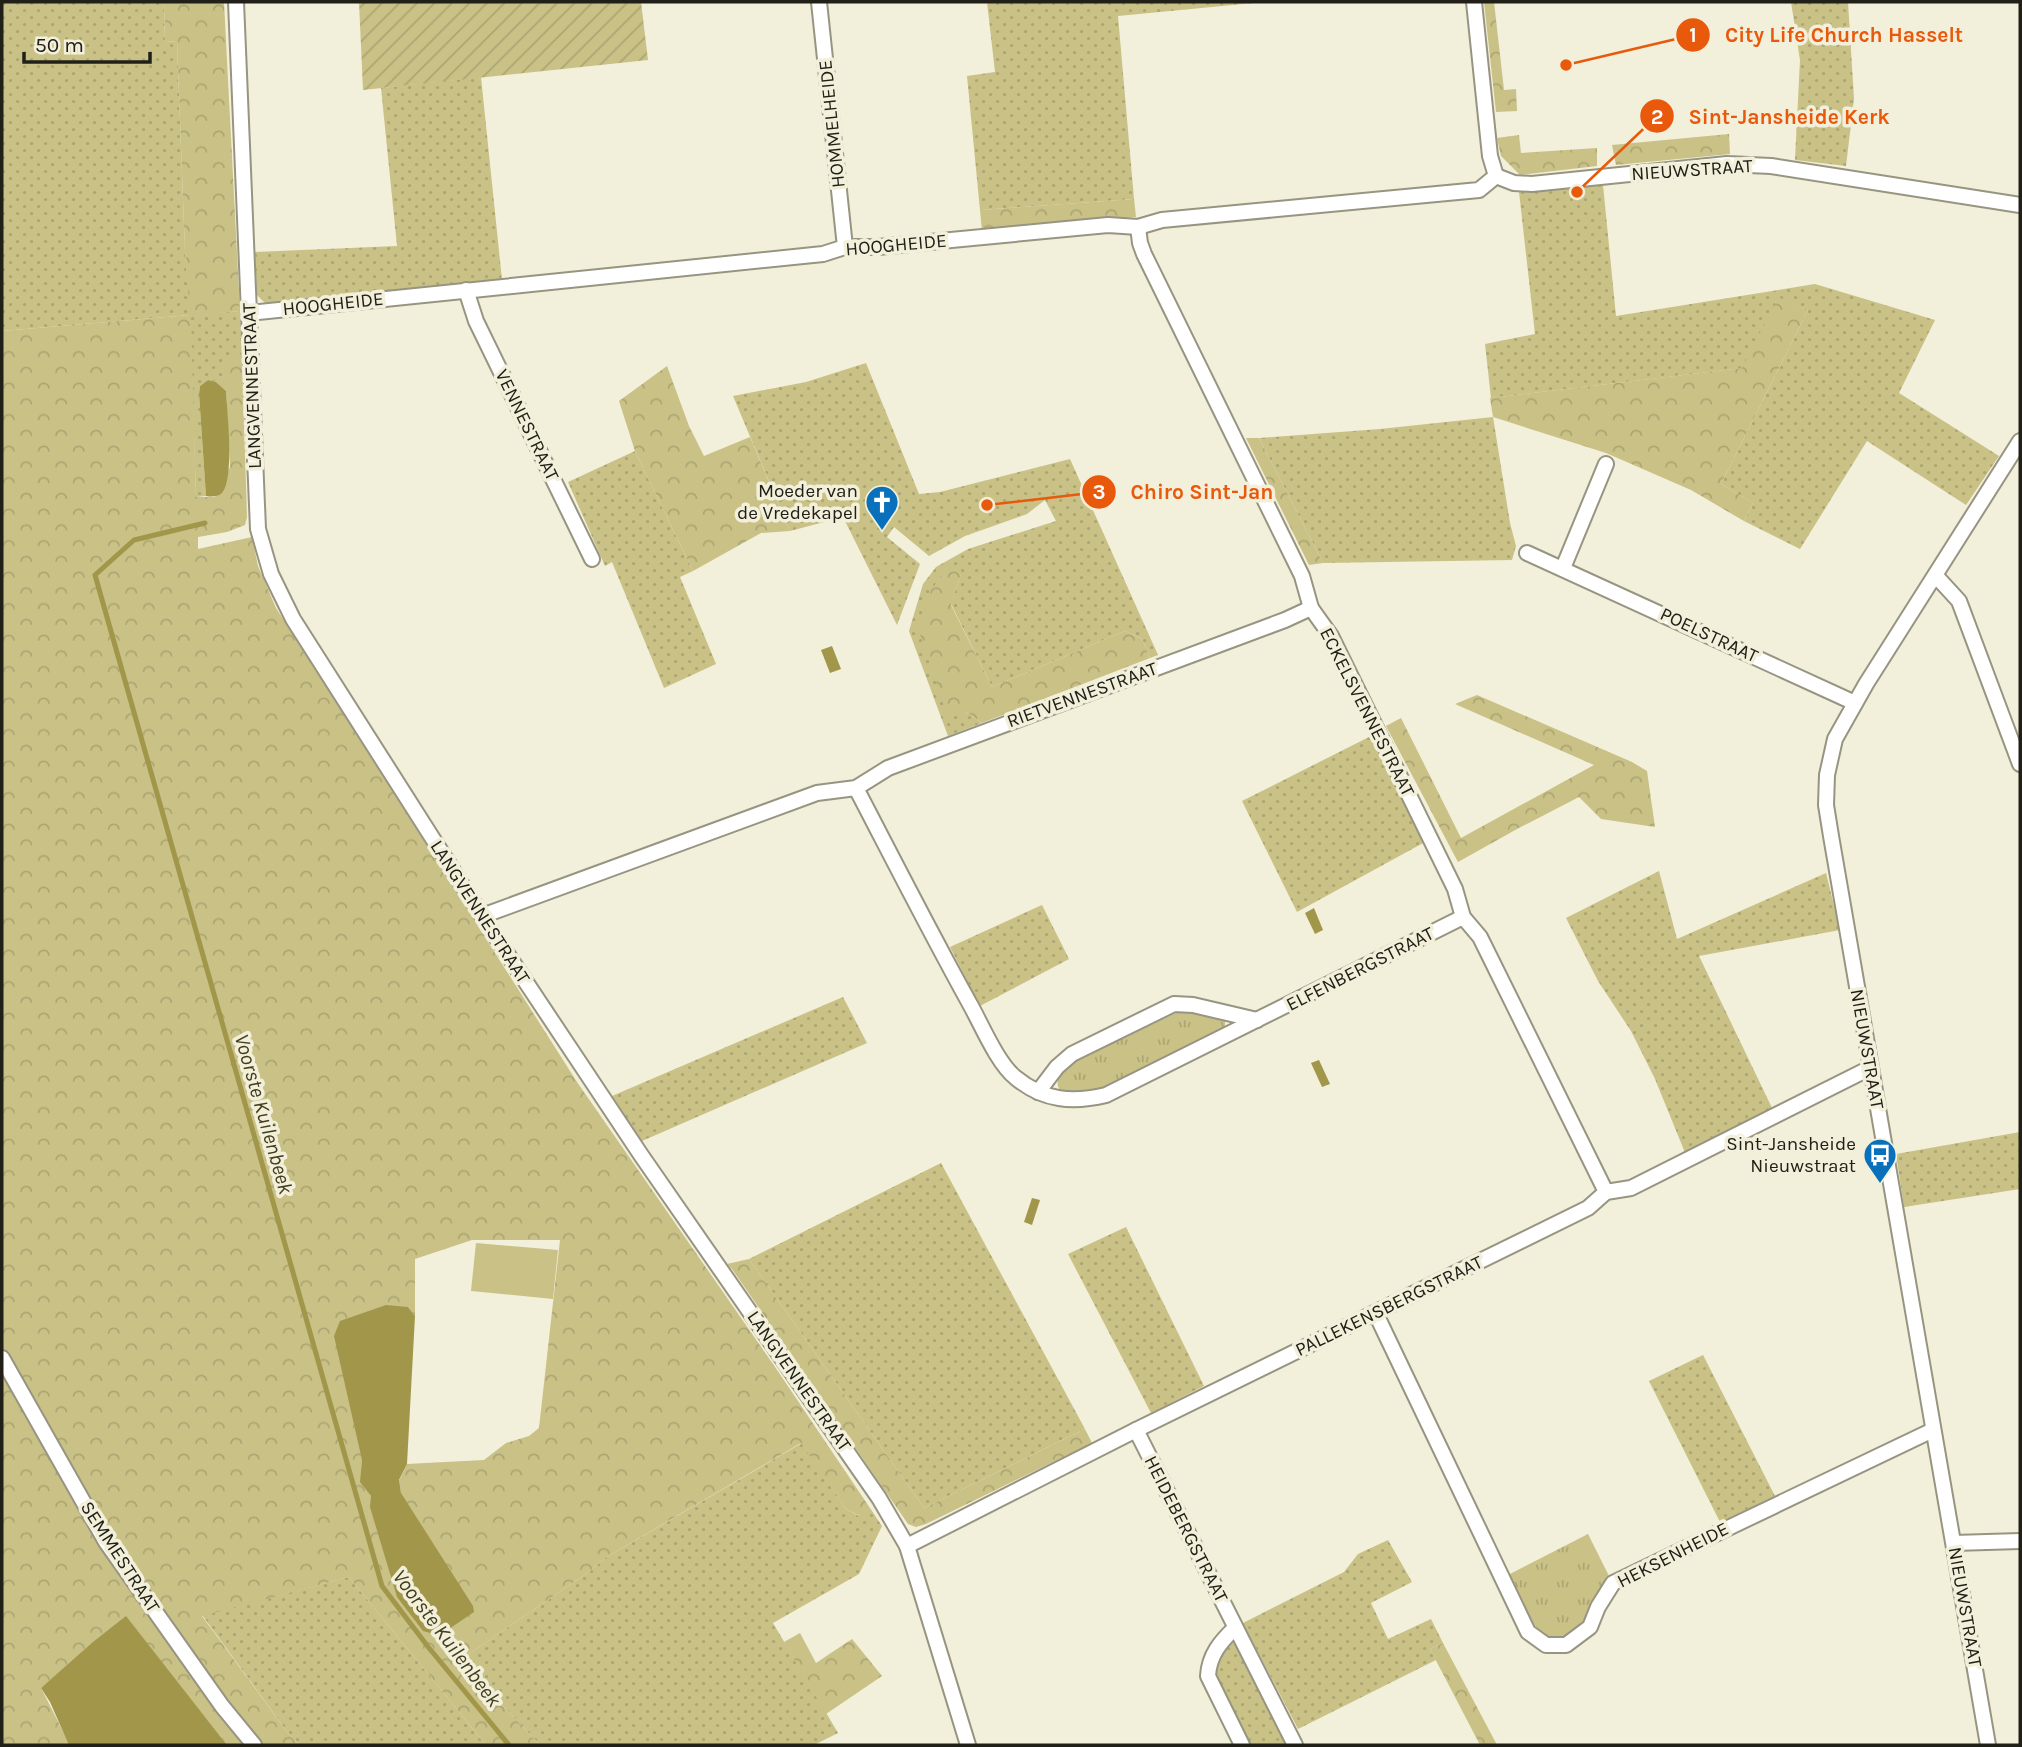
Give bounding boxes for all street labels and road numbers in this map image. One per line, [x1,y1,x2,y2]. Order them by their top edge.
street label: HOMMELHEIDE [814,59,850,189]
street label: NIEUWSTRAAT [1631,155,1754,185]
street label: HOOGHEIDE [845,230,947,260]
street label: HOOGHEIDE [281,288,385,320]
street label: LANGVENNESTRAAT [238,302,266,469]
street label: VENNESTRAAT [491,366,564,485]
street label: POELSTRAAT [1657,603,1762,667]
street label: ECKELSVENNESTRAAT [1315,624,1419,800]
street label: RIETVENNESTRAAT [1004,657,1161,732]
street label: LANGVENNESTRAAT [425,836,535,988]
street label: ELFENBERGSTRAAT [1283,922,1438,1016]
street label: NIEUWSTRAAT [1846,987,1888,1111]
street label: PALLEKENSBERGSTRAAT [1292,1251,1487,1361]
street label: LANGVENNESTRAAT [742,1307,856,1456]
street label: HEIDEBERGSTRAAT [1140,1452,1233,1606]
street label: SEMMESTRAAT [76,1497,164,1617]
street label: HEKSENHEIDE [1614,1518,1732,1592]
street label: NIEUWSTRAAT [1944,1545,1986,1669]

